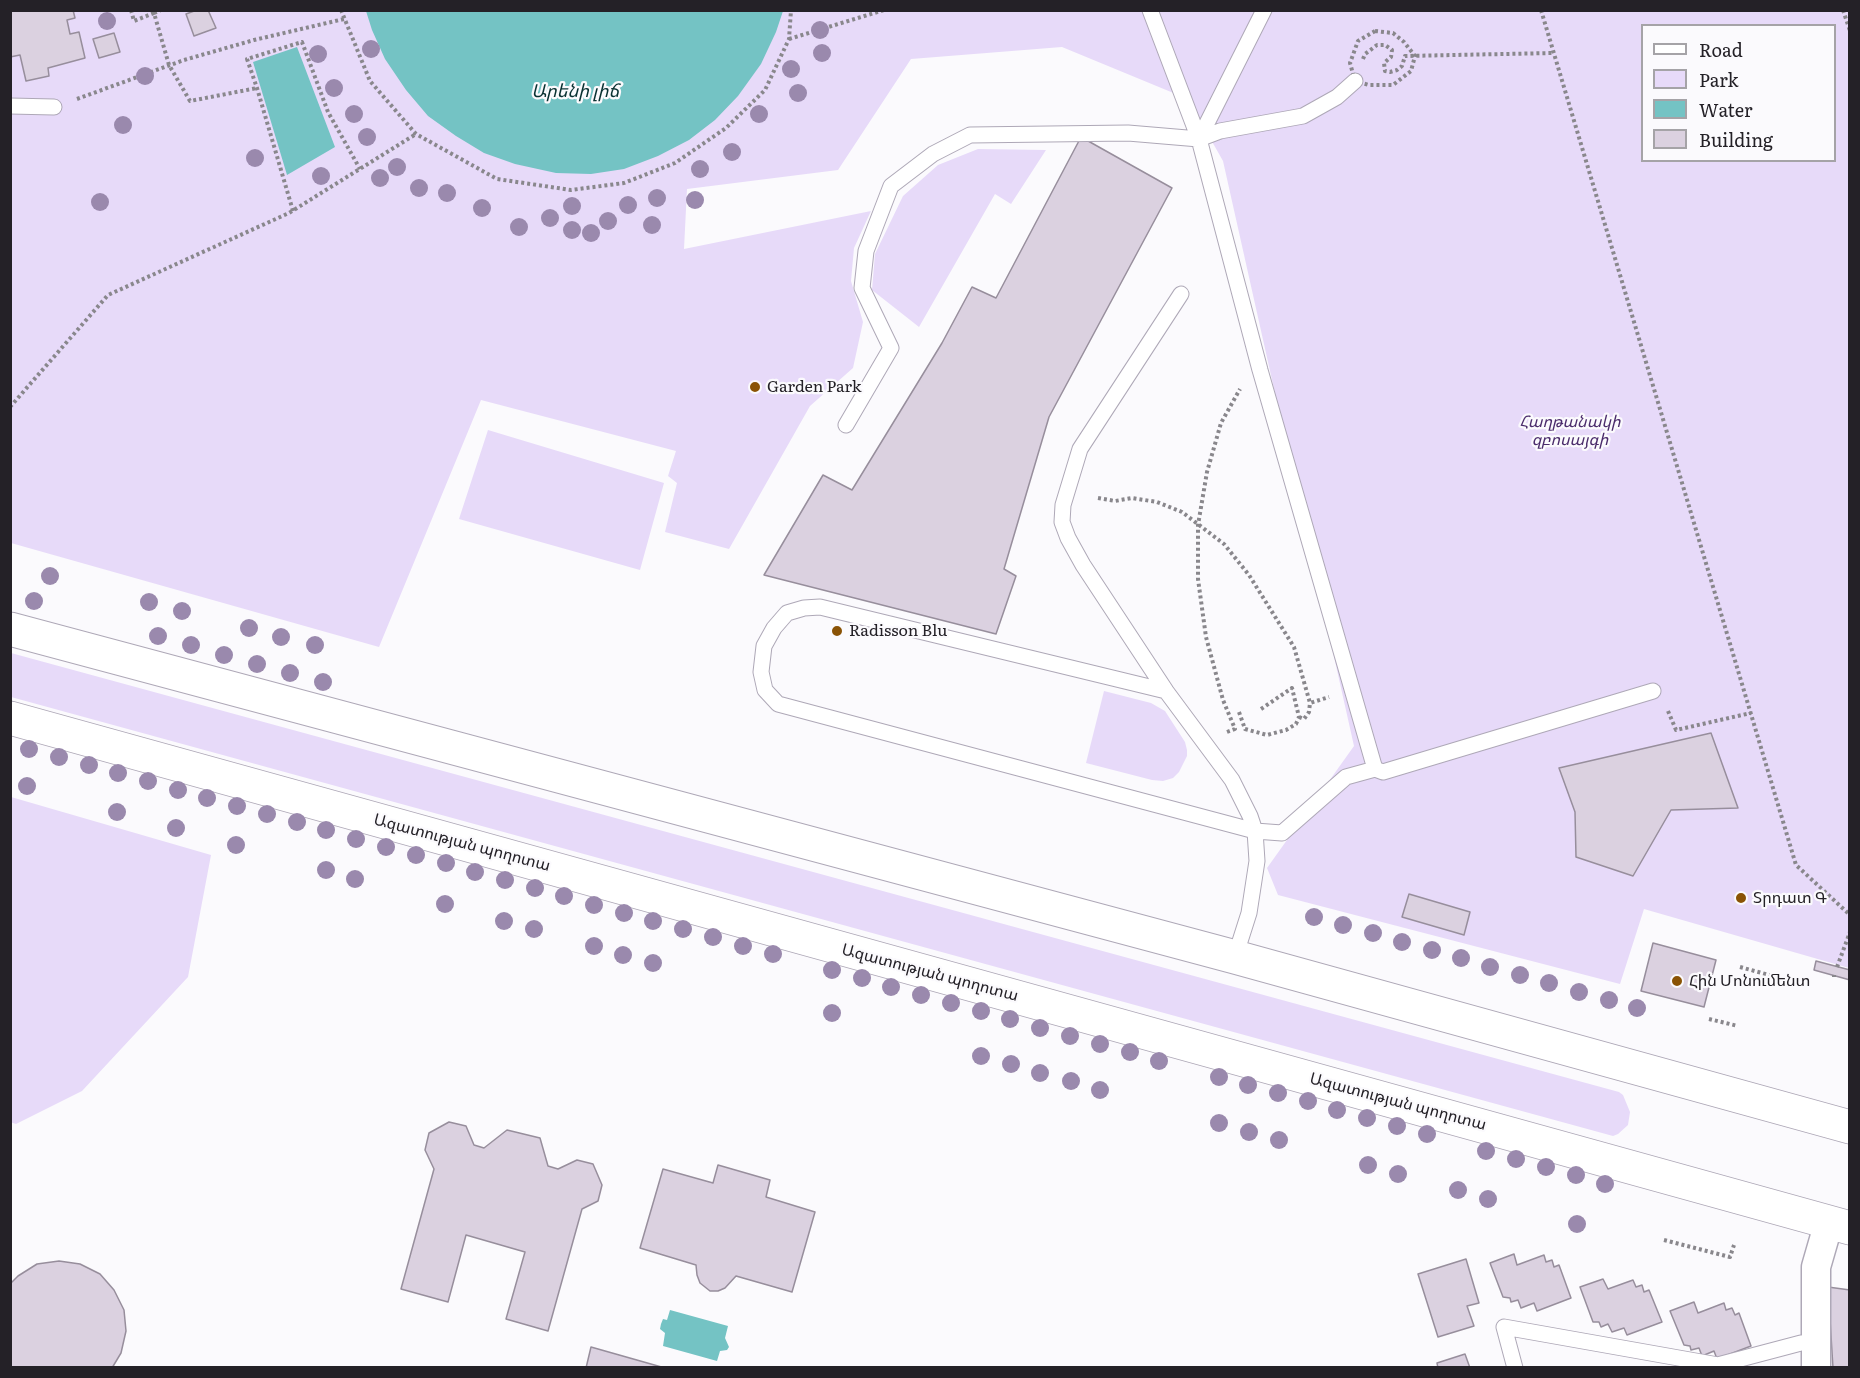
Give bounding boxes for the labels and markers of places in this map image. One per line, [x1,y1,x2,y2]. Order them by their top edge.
place label: Garden Park [767,377,862,397]
marker: Garden Park [748,380,762,394]
place label: Radisson Blu [849,621,947,641]
marker: Radisson Blu [830,624,844,638]
place label: Տրդատ Գ [1753,888,1827,908]
marker: Տրդատ Գ [1734,891,1748,905]
place label: Հին Մոնումենտ [1689,971,1811,991]
marker: Հին Մոնումենտ [1670,974,1684,988]

